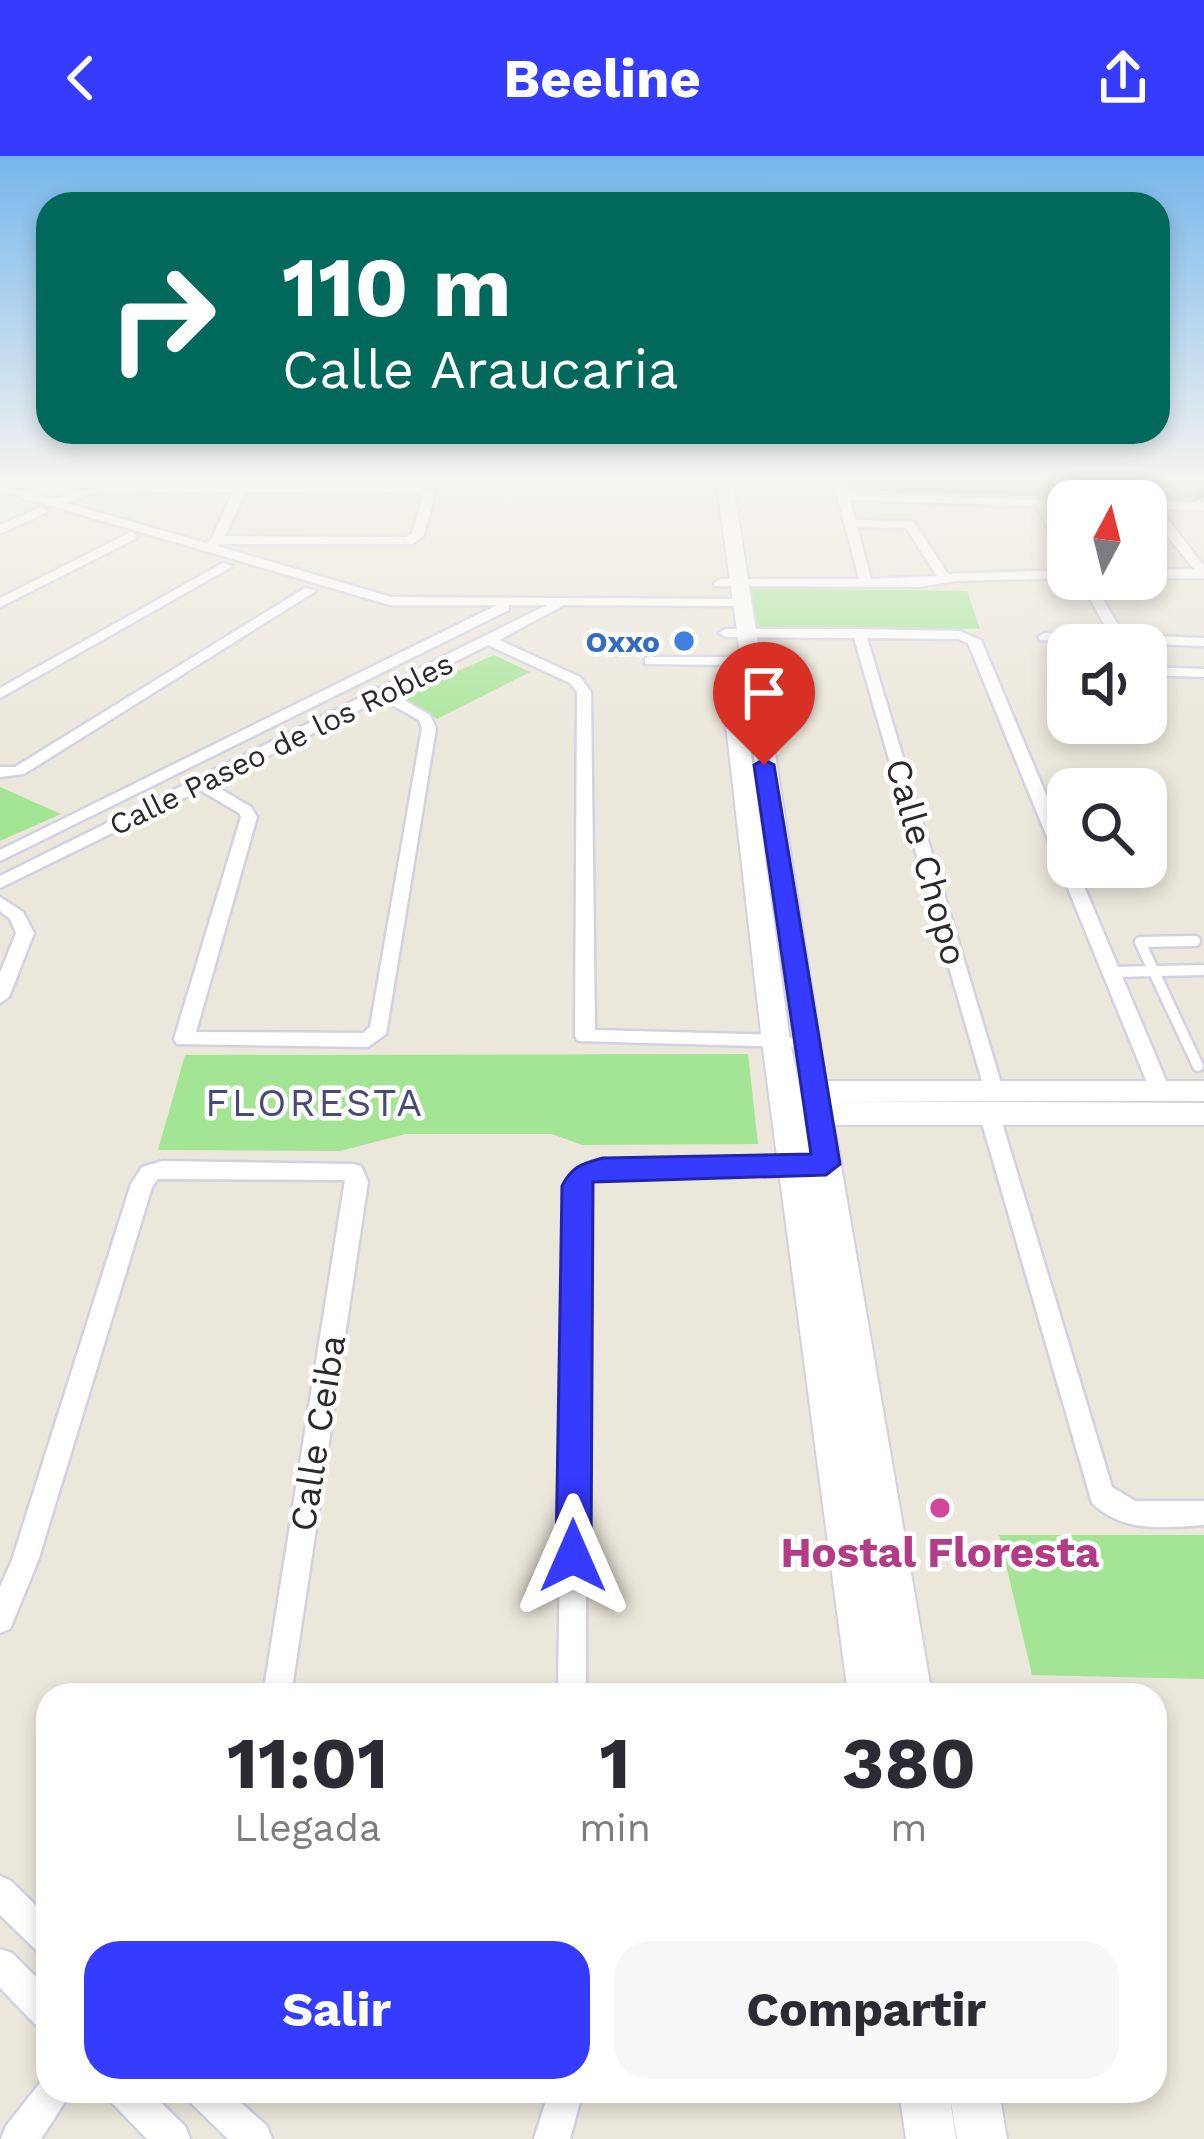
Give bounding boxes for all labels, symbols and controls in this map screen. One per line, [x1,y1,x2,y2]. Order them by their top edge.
icon: back [48,45,114,111]
icon: share [1090,45,1156,111]
text: Beeline [503,47,701,110]
text: 110 m [282,238,512,336]
icon: right [84,240,240,396]
text: Calle Araucaria [282,338,679,401]
north arrow [1047,480,1167,600]
map controls [1047,480,1167,888]
place label: Oxxo [586,624,660,659]
button: sound [1047,624,1167,744]
marker: Oxxo [671,628,697,654]
pin [713,642,815,765]
street label: Calle Paseo de los Robles [103,645,459,843]
icon: arrive [731,660,797,726]
street label: Calle Chopo [876,754,976,970]
button: search [1047,768,1167,888]
district label: FLORESTA [205,1080,425,1125]
street label: Calle Ceiba [282,1332,354,1534]
position arrow [510,1493,636,1619]
marker: Hostal Floresta [927,1495,953,1521]
place label: Hostal Floresta [781,1528,1100,1577]
text: 11:01 [227,1721,388,1805]
text: 1 [599,1721,631,1805]
text: 380 [842,1721,976,1805]
text: Llegada [234,1805,381,1850]
text: min [579,1805,651,1850]
text: m [890,1805,928,1850]
button: Salir [84,1941,590,2079]
button: Compartir [614,1941,1119,2079]

